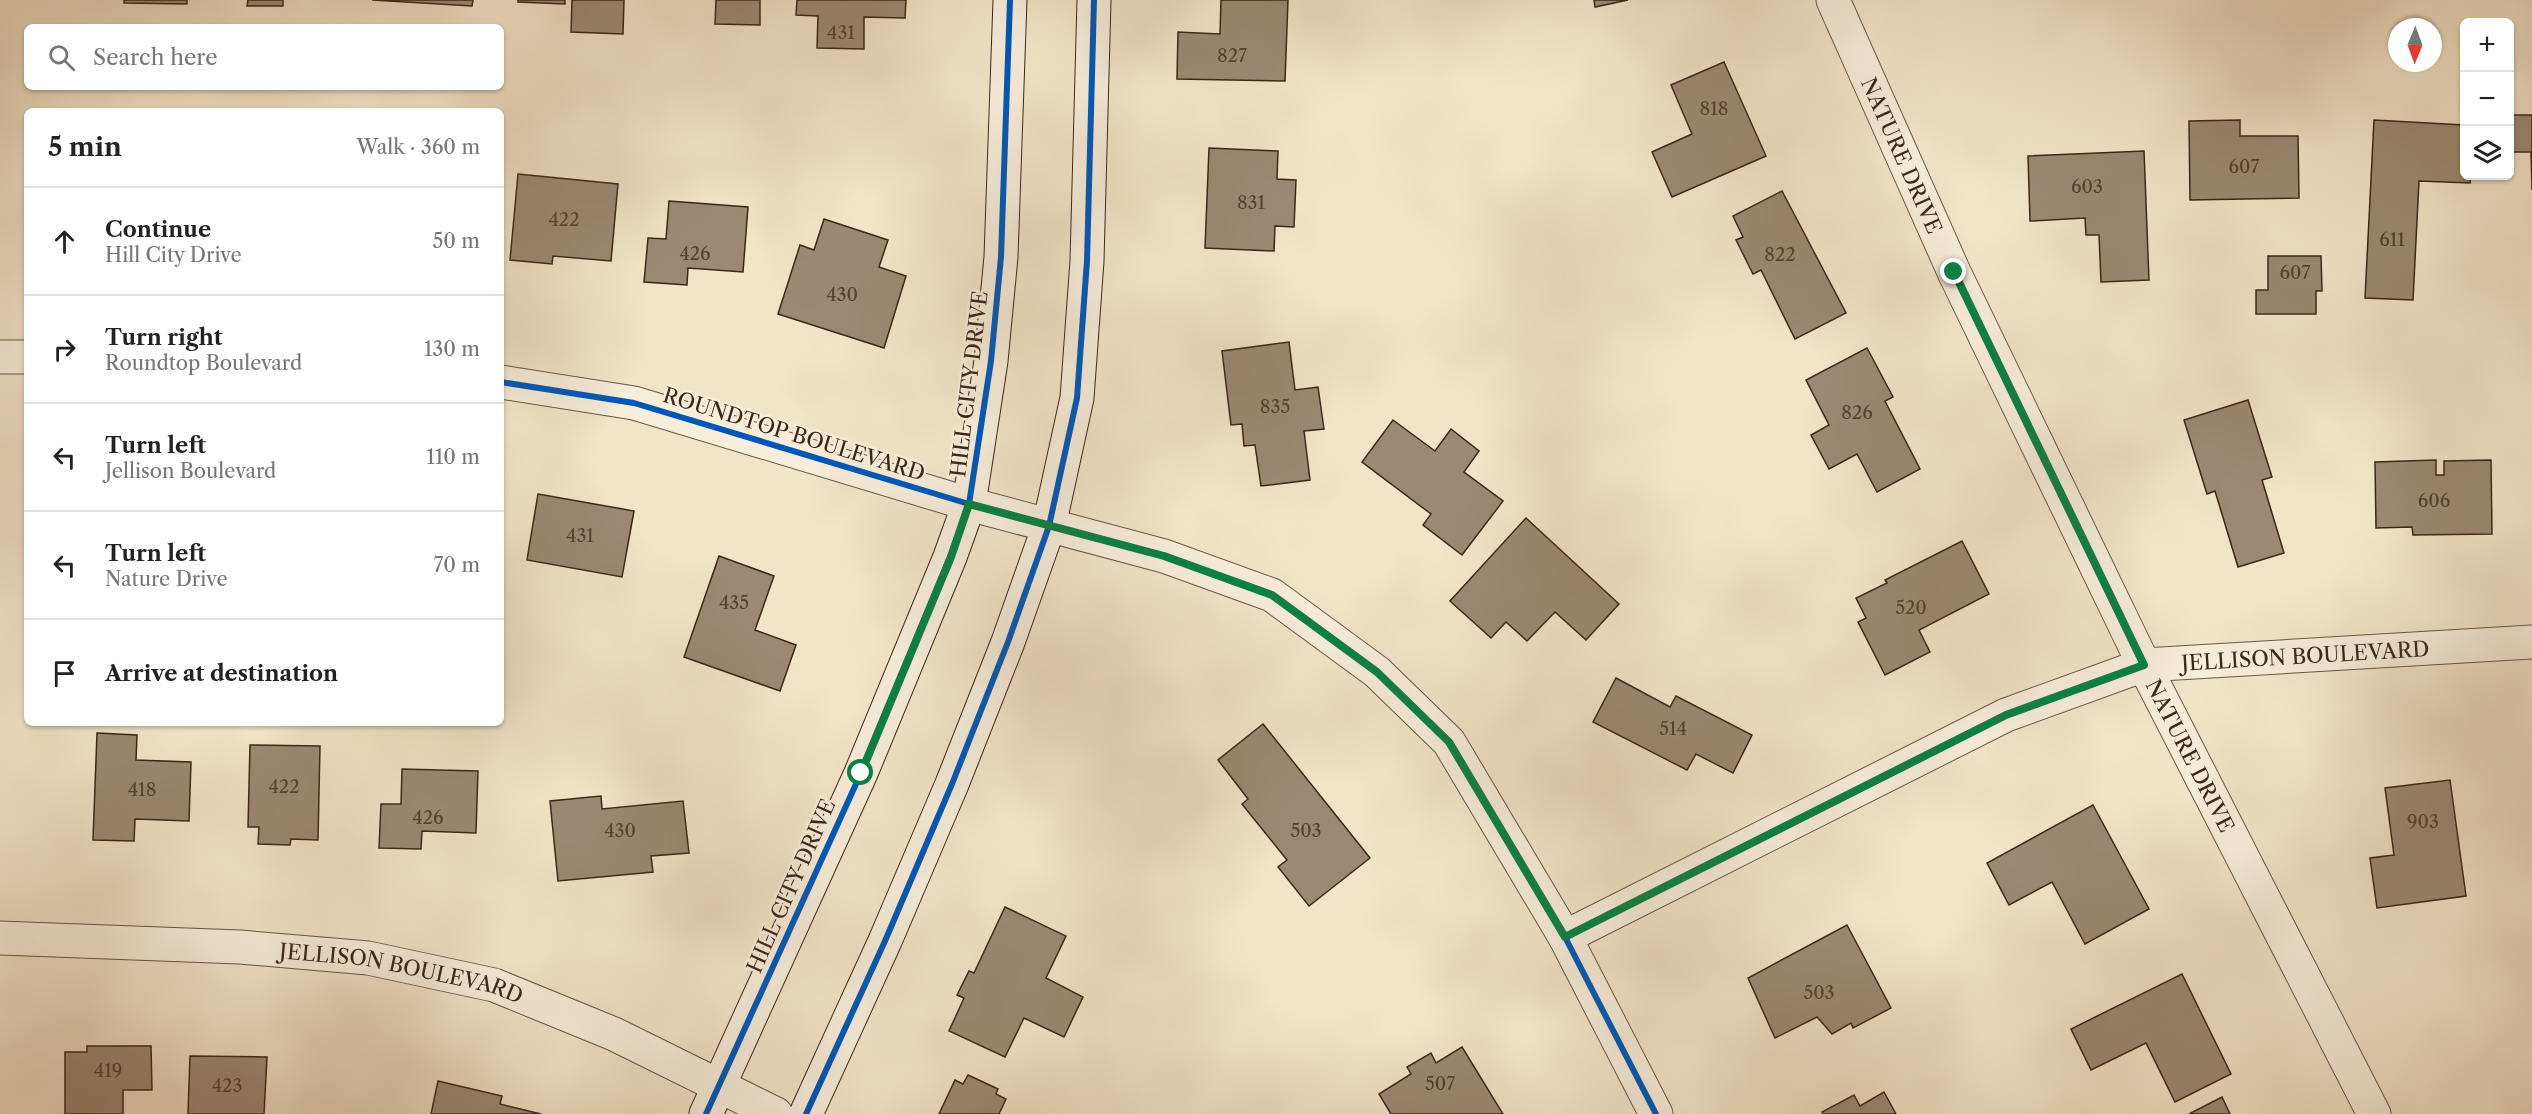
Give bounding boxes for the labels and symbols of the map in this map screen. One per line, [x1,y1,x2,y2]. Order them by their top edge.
north arrow [2388,18,2442,72]
house number: 431 [827,22,855,44]
house number: 827 [1217,45,1247,67]
street label: NATURE DRIVE [1856,73,1948,237]
house number: 818 [1700,98,1728,120]
house number: 607 [2229,156,2260,178]
house number: 603 [2071,176,2103,198]
house number: 831 [1237,192,1265,214]
house number: 422 [548,209,580,231]
house number: 611 [2379,229,2405,251]
house number: 426 [679,243,711,265]
house number: 822 [1764,244,1796,266]
route end [1940,258,1966,284]
house number: 607 [2280,262,2311,284]
house number: 430 [826,284,858,306]
street label: HILL CITY DRIVE [945,289,993,479]
street label: ROUNDTOP BOULEVARD [660,382,928,486]
house number: 835 [1260,396,1290,418]
house number: 826 [1841,402,1873,424]
house number: 606 [2418,490,2450,512]
house number: 431 [566,525,594,547]
house number: 435 [719,592,749,614]
house number: 520 [1895,597,1927,619]
street label: JELLISON BOULEVARD [2178,636,2430,675]
street label: NATURE DRIVE [2141,675,2240,836]
house number: 514 [1659,718,1687,740]
route start [847,759,873,785]
house number: 422 [268,776,300,798]
house number: 418 [128,779,156,801]
street label: HILL CITY DRIVE [741,795,841,977]
house number: 426 [412,807,444,829]
house number: 903 [2407,811,2439,833]
house number: 430 [604,820,636,842]
house number: 503 [1290,820,1322,842]
street label: JELLISON BOULEVARD [275,938,527,1008]
house number: 503 [1803,982,1835,1004]
house number: 419 [94,1060,122,1082]
house number: 507 [1425,1073,1455,1095]
house number: 423 [212,1075,242,1097]

